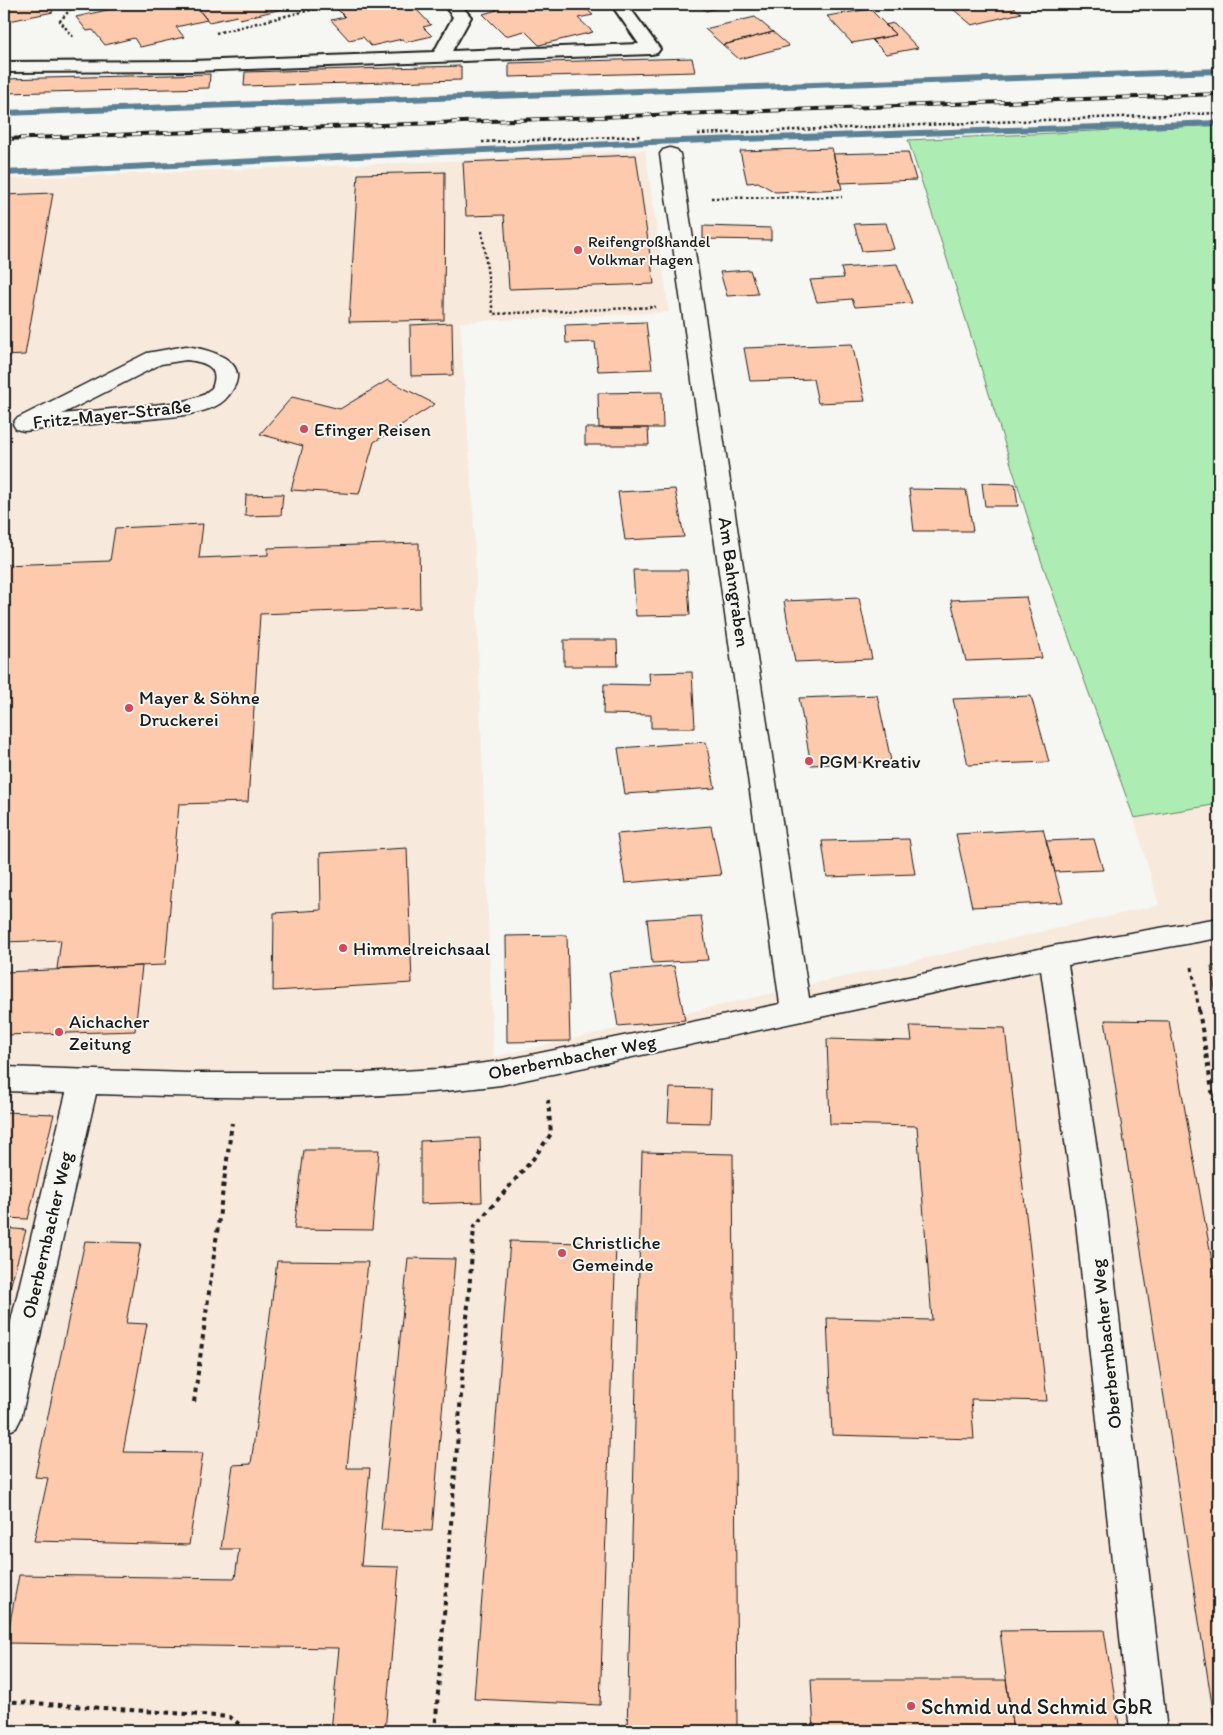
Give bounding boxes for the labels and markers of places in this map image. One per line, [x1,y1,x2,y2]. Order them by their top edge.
place label: Reifengroßhandel Volkmar Hagen [588,232,711,269]
marker: Reifengroßhandel Volkmar Hagen [572,244,584,256]
place label: Efinger Reisen [314,418,431,441]
marker: Efinger Reisen [298,423,310,435]
place label: Mayer & Söhne Druckerei [139,686,260,731]
marker: Mayer & Söhne Druckerei [123,702,135,714]
place label: PGM Kreativ [819,750,921,773]
marker: PGM Kreativ [803,755,815,767]
place label: Himmelreichsaal [353,937,491,960]
marker: Himmelreichsaal [337,942,349,954]
place label: Aichacher Zeitung [69,1010,150,1055]
marker: Aichacher Zeitung [53,1026,65,1038]
place label: Christliche Gemeinde [572,1231,661,1276]
marker: Christliche Gemeinde [556,1247,568,1259]
place label: Schmid und Schmid GbR [921,1693,1153,1720]
marker: Schmid und Schmid GbR [905,1700,917,1712]

